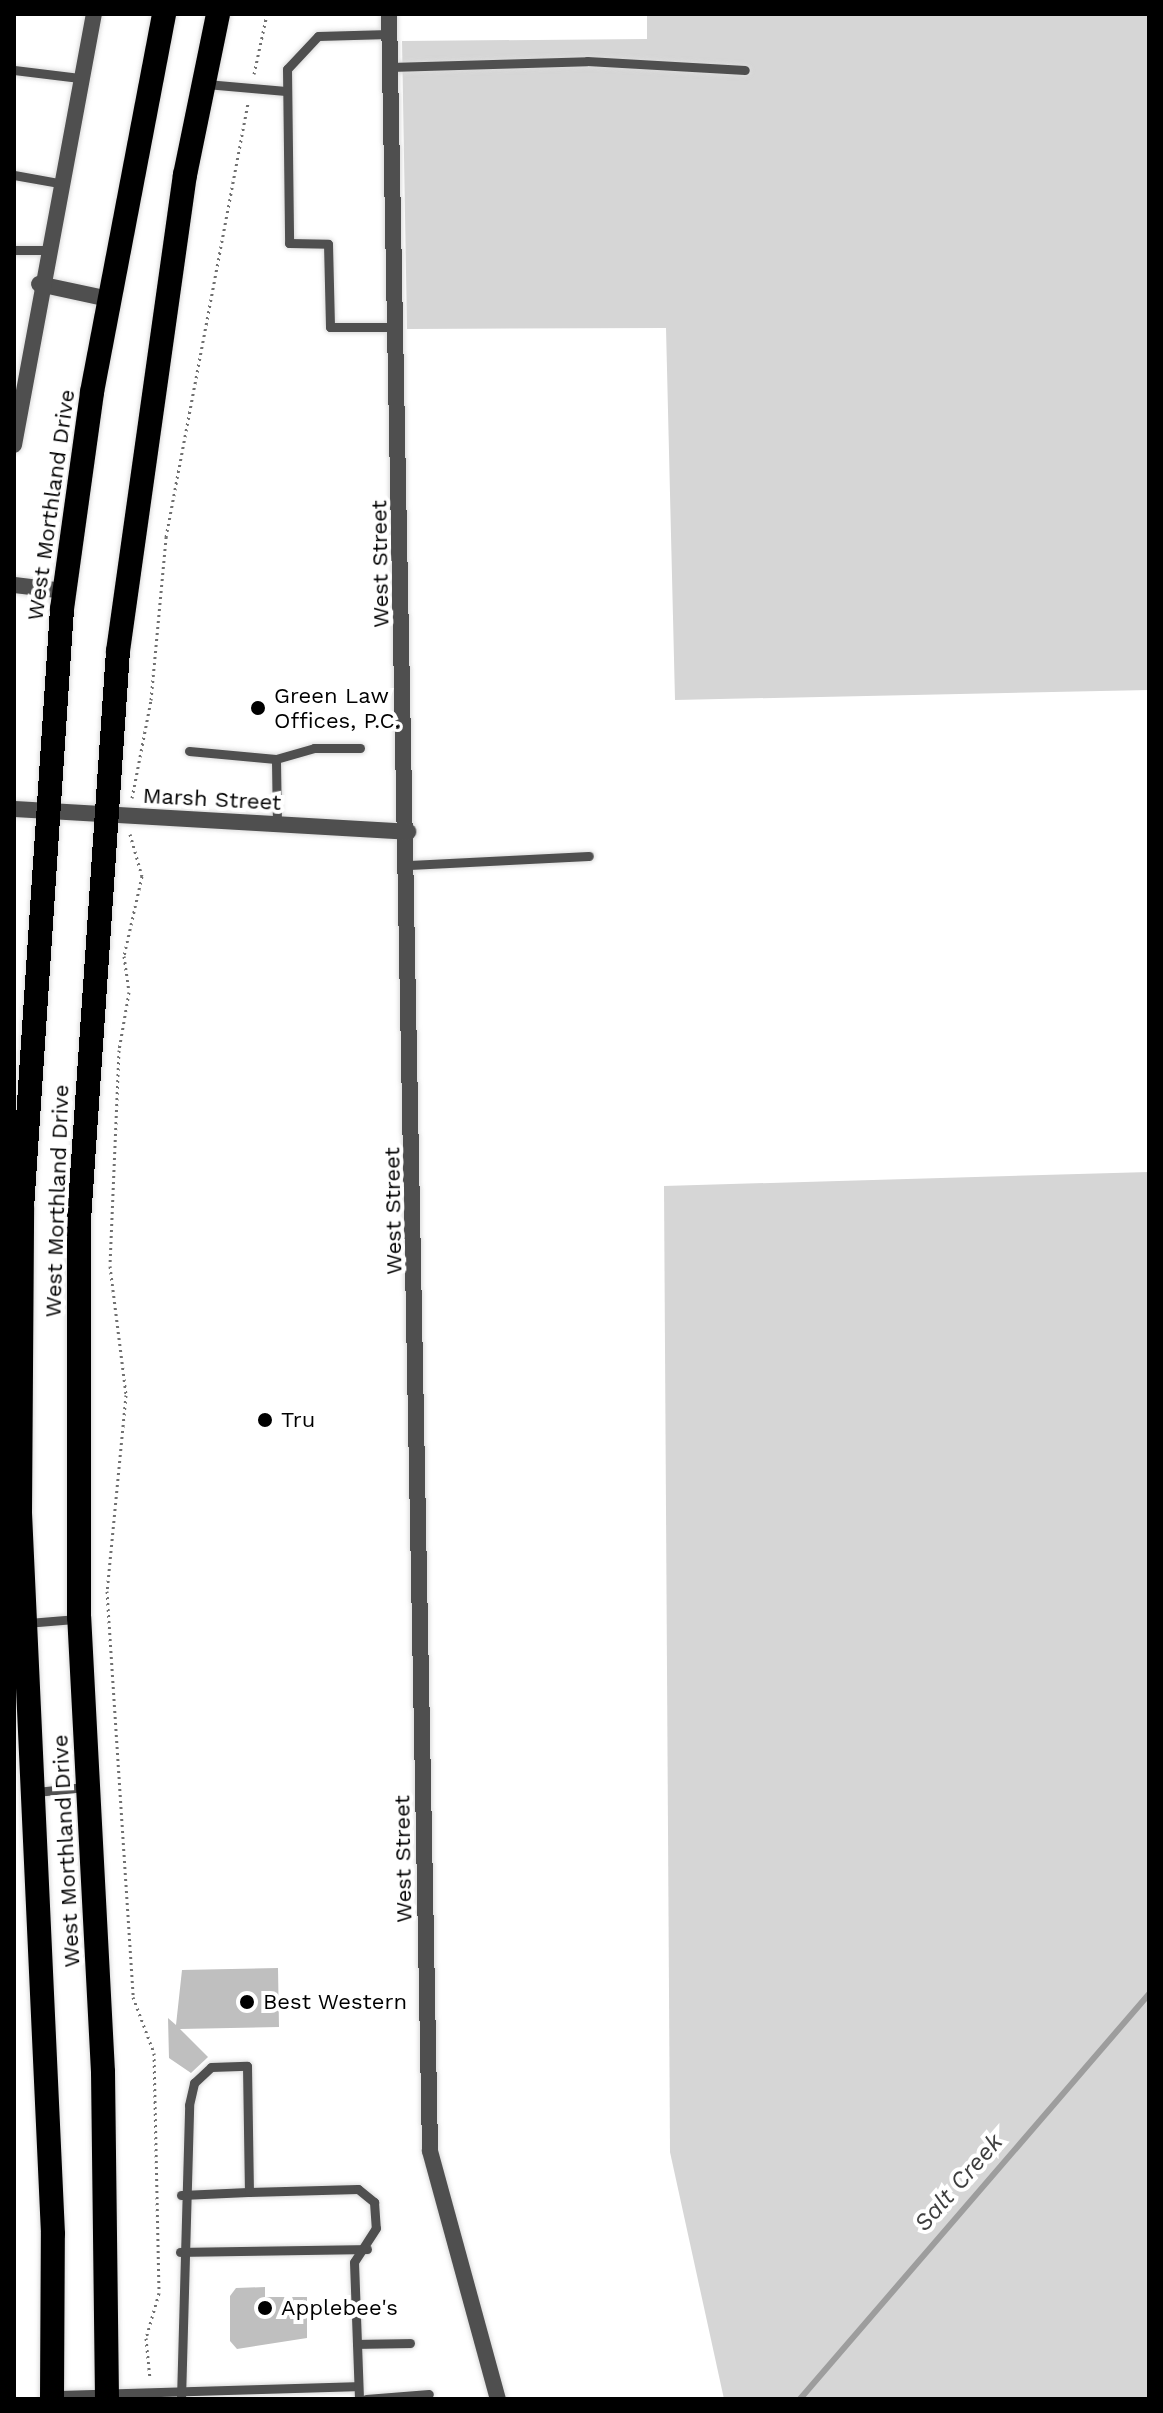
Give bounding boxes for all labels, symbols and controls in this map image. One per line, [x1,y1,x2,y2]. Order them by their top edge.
street label: West Morthland Drive [22,388,80,622]
street label: West Street [366,500,394,628]
place label: Green Law Offices, P.C. [274,682,400,734]
marker: Green Law Offices, P.C. [249,699,267,717]
street label: Marsh Street [142,782,282,816]
street label: West Morthland Drive [40,1084,74,1318]
street label: West Street [379,1147,407,1275]
place label: Tru [281,1407,315,1433]
marker: Tru [256,1411,274,1429]
street label: West Morthland Drive [47,1734,85,1968]
street label: West Street [389,1795,417,1923]
place label: Best Western [263,1989,408,2015]
marker: Best Western [238,1993,256,2011]
water label: Salt Creek [909,2128,1009,2238]
place label: Applebee's [281,2295,398,2321]
marker: Applebee's [256,2299,274,2317]

